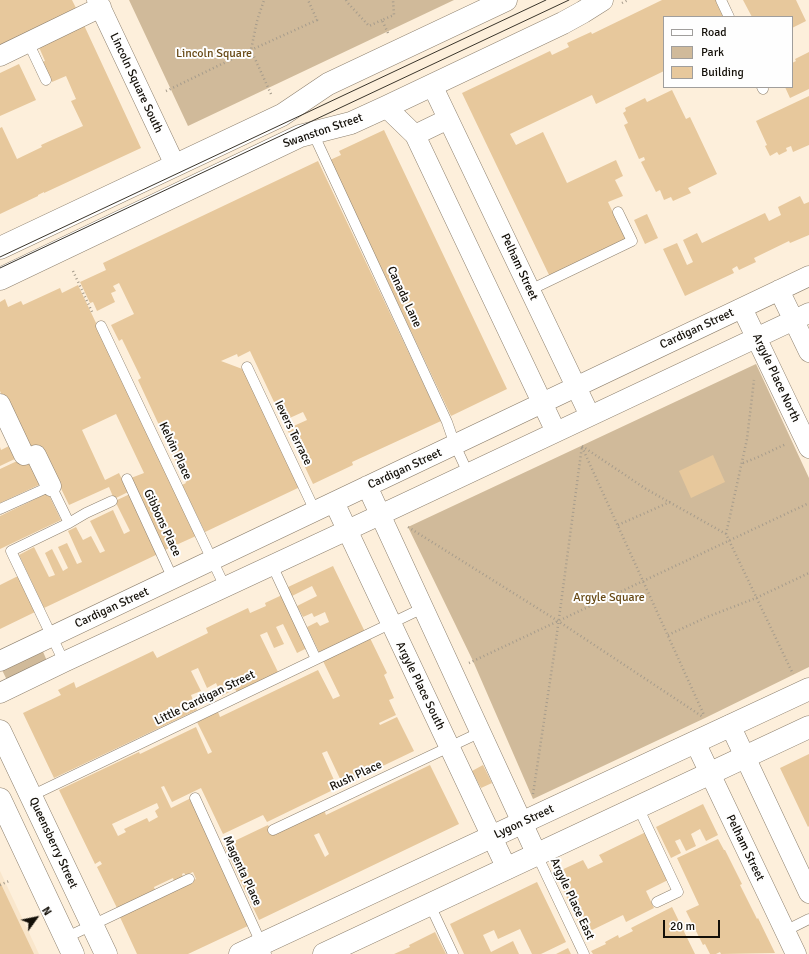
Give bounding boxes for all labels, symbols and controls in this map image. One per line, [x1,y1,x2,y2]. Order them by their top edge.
legend [663,16,793,88]
text: Road [701,25,727,40]
street label: Lincoln Square South [106,31,166,135]
text: Park [701,45,724,60]
park label: Lincoln Square [176,47,252,61]
text: Building [701,65,744,80]
street label: Swanston Street [281,111,365,151]
street label: Pelham Street [497,231,541,303]
street label: Canada Lane [384,264,424,330]
street label: Cardigan Street [658,306,736,352]
street label: Argyle Place North [749,331,803,425]
street label: Ievers Terrace [271,398,315,468]
street label: Kelvin Place [155,420,195,482]
street label: Cardigan Street [366,446,444,492]
street label: Gibbons Place [140,487,184,559]
street label: Cardigan Street [73,585,151,631]
park label: Argyle Square [573,591,645,605]
street label: Argyle Place South [392,639,448,733]
street label: Little Cardigan Street [153,667,257,729]
street label: Rush Place [328,758,384,794]
street label: Queensberry Street [26,795,80,891]
street label: Lygon Street [492,802,556,842]
street label: Pelham Street [723,812,767,884]
street label: Magenta Place [220,834,264,908]
street label: Argyle Place East [547,856,597,942]
north arrow [16,898,56,938]
text: N [39,904,54,918]
scale bar [665,912,722,938]
text: 20 m [670,919,695,934]

